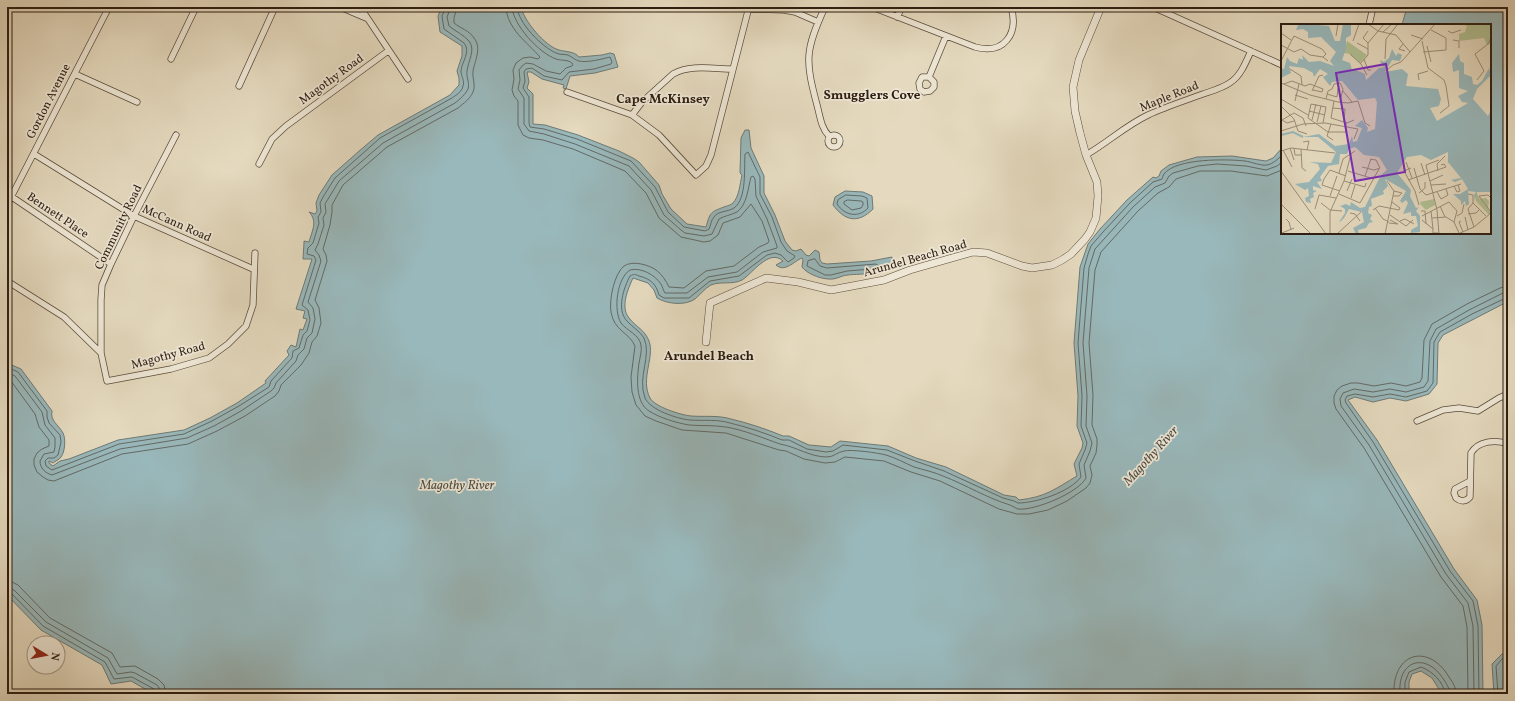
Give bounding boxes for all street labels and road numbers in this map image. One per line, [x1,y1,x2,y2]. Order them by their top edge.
street label: Magothy Road [296,51,367,109]
street label: Gordon Avenue [23,61,75,142]
street label: Maple Road [1137,78,1202,116]
street label: Community Road [91,182,147,273]
street label: Bennett Place [23,189,92,243]
street label: McCann Road [140,202,214,246]
street label: Arundel Beach Road [862,237,969,281]
street label: Magothy Road [129,338,207,374]

